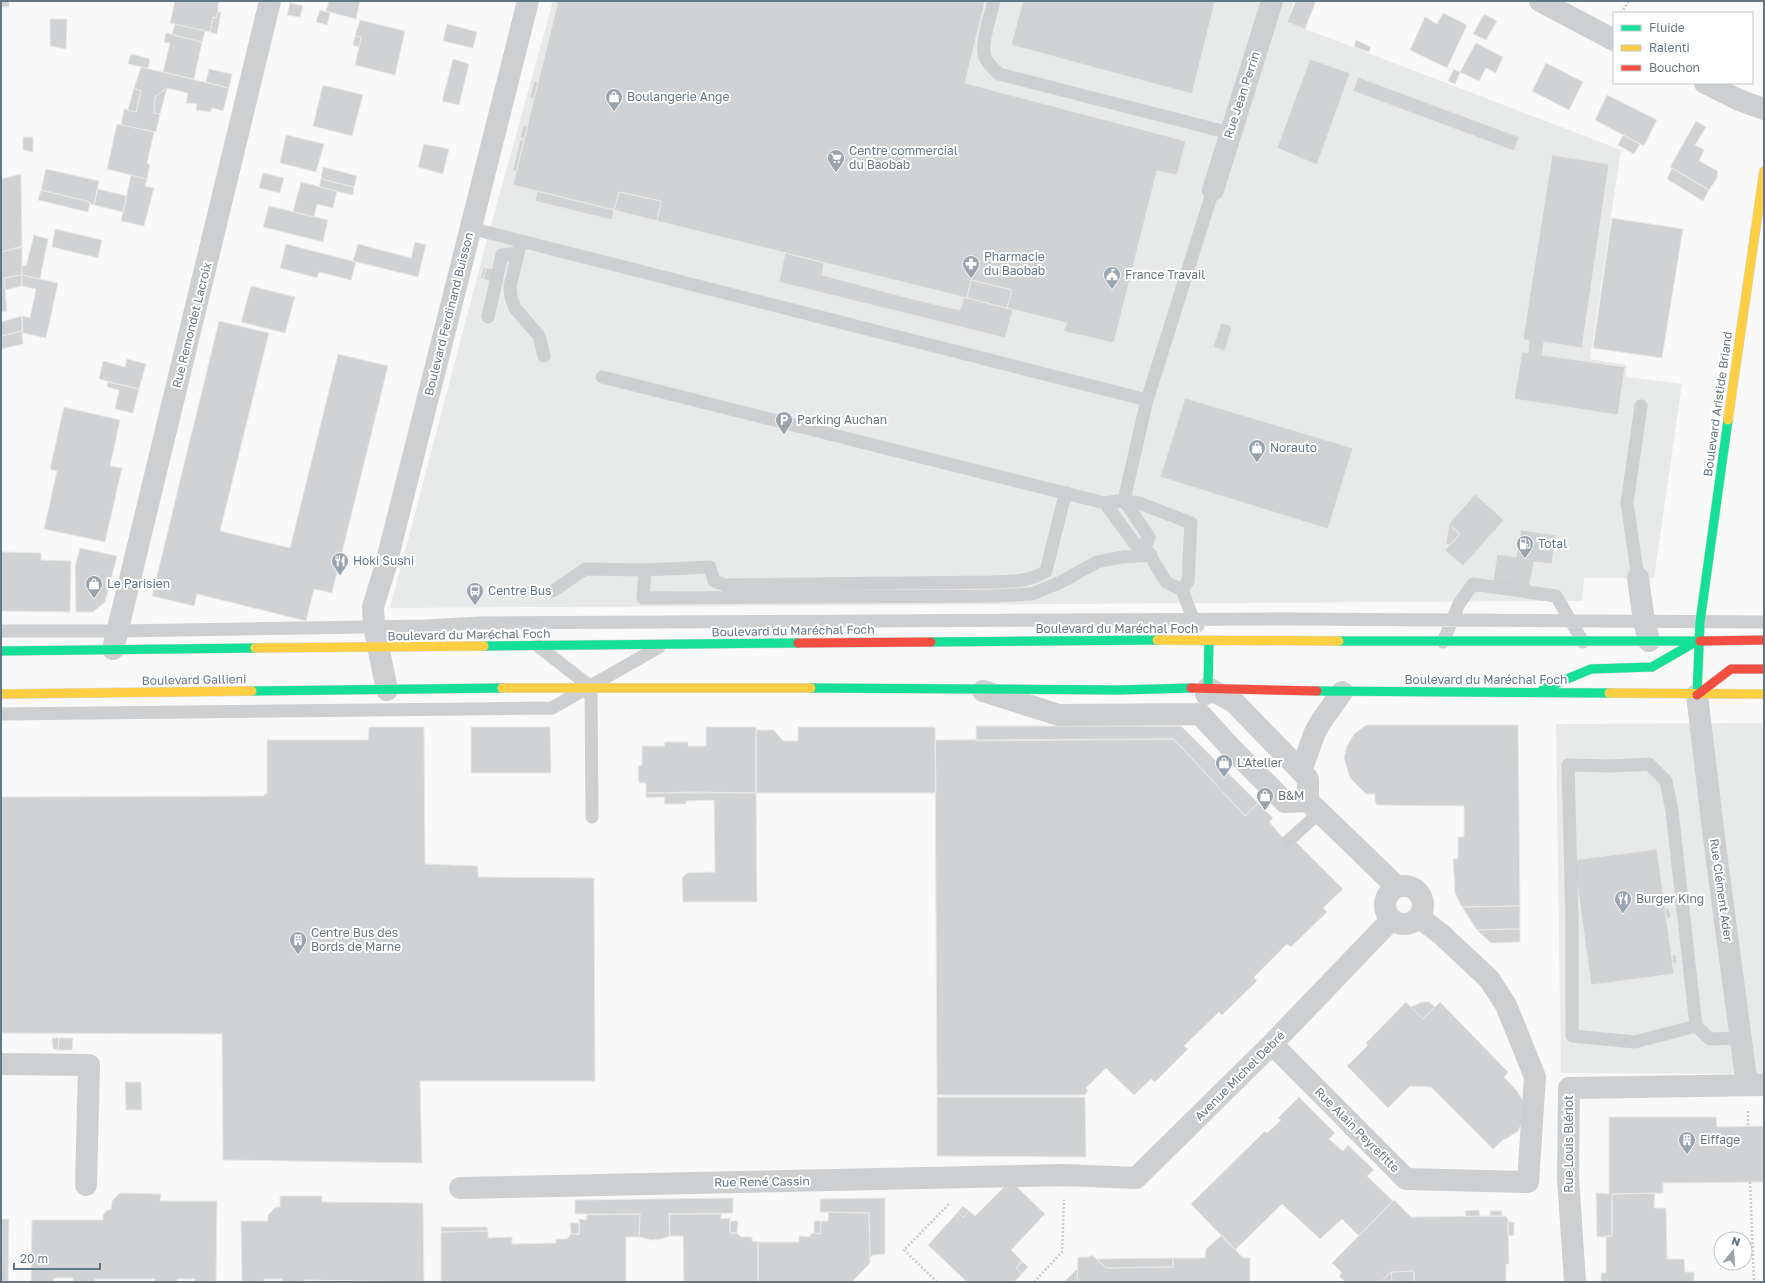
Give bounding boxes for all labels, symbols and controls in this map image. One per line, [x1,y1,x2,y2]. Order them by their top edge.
legend [1613,12,1753,84]
text: Fluide [1649,20,1685,35]
text: Ralenti [1649,40,1690,55]
street label: Rue Jean Perrin [1220,49,1263,140]
text: Bouchon [1649,60,1700,75]
shop icon: Boulangerie Ange [604,87,624,112]
place label: Boulangerie Ange [627,89,729,104]
place label: Centre commercial du Baobab [849,143,958,172]
supermarket icon: Centre commercial du Baobab [826,148,846,173]
street label: Boulevard Ferdinand Buisson [421,231,476,397]
place label: Pharmacie du Baobab [984,249,1045,278]
pharmacy icon: Pharmacie du Baobab [961,254,981,279]
street label: Rue Remondet Lacroix [169,260,215,389]
public building icon: France Travail [1102,265,1122,290]
place label: France Travail [1125,267,1205,282]
street label: Boulevard Aristide Briand [1700,331,1735,477]
parking icon: Parking Auchan [774,410,794,435]
place label: Parking Auchan [797,412,887,427]
shop icon: Norauto [1247,438,1267,463]
place label: Norauto [1270,440,1317,455]
fuel station icon: Total [1515,534,1535,559]
place label: Total [1538,536,1567,551]
restaurant icon: Hoki Sushi [330,551,350,576]
place label: Hoki Sushi [353,553,414,568]
shop icon: Le Parisien [84,574,104,599]
place label: Le Parisien [107,576,170,591]
bus stop icon: Centre Bus [465,581,485,606]
place label: Centre Bus [488,583,551,598]
street label: Boulevard du Maréchal Foch [1036,621,1198,636]
street label: Boulevard du Maréchal Foch [711,622,875,639]
street label: Boulevard du Maréchal Foch [387,626,551,643]
street label: Boulevard Gallieni [142,671,246,688]
street label: Boulevard du Maréchal Foch [1405,672,1567,687]
shop icon: L'Atelier [1214,753,1234,778]
place label: L'Atelier [1237,755,1283,770]
shop icon: B&M [1255,786,1275,811]
place label: B&M [1278,788,1304,803]
street label: Rue Clément Ader [1707,838,1736,943]
restaurant icon: Burger King [1613,889,1633,914]
place label: Burger King [1636,891,1704,906]
place label: Centre Bus des Bords de Marne [311,925,401,954]
building icon: Centre Bus des Bords de Marne [288,930,308,955]
street label: Avenue Michel Debré [1192,1028,1288,1124]
street label: Rue Alain Peyrefitte [1312,1084,1403,1175]
street label: Rue Louis Blériot [1561,1095,1576,1193]
building icon: Eiffage [1677,1130,1697,1155]
place label: Eiffage [1700,1132,1740,1147]
street label: Rue René Cassin [714,1173,810,1190]
north arrow [1713,1231,1753,1271]
text: N [1730,1234,1742,1248]
scale bar [14,1245,100,1271]
text: 20 m [20,1251,48,1266]

